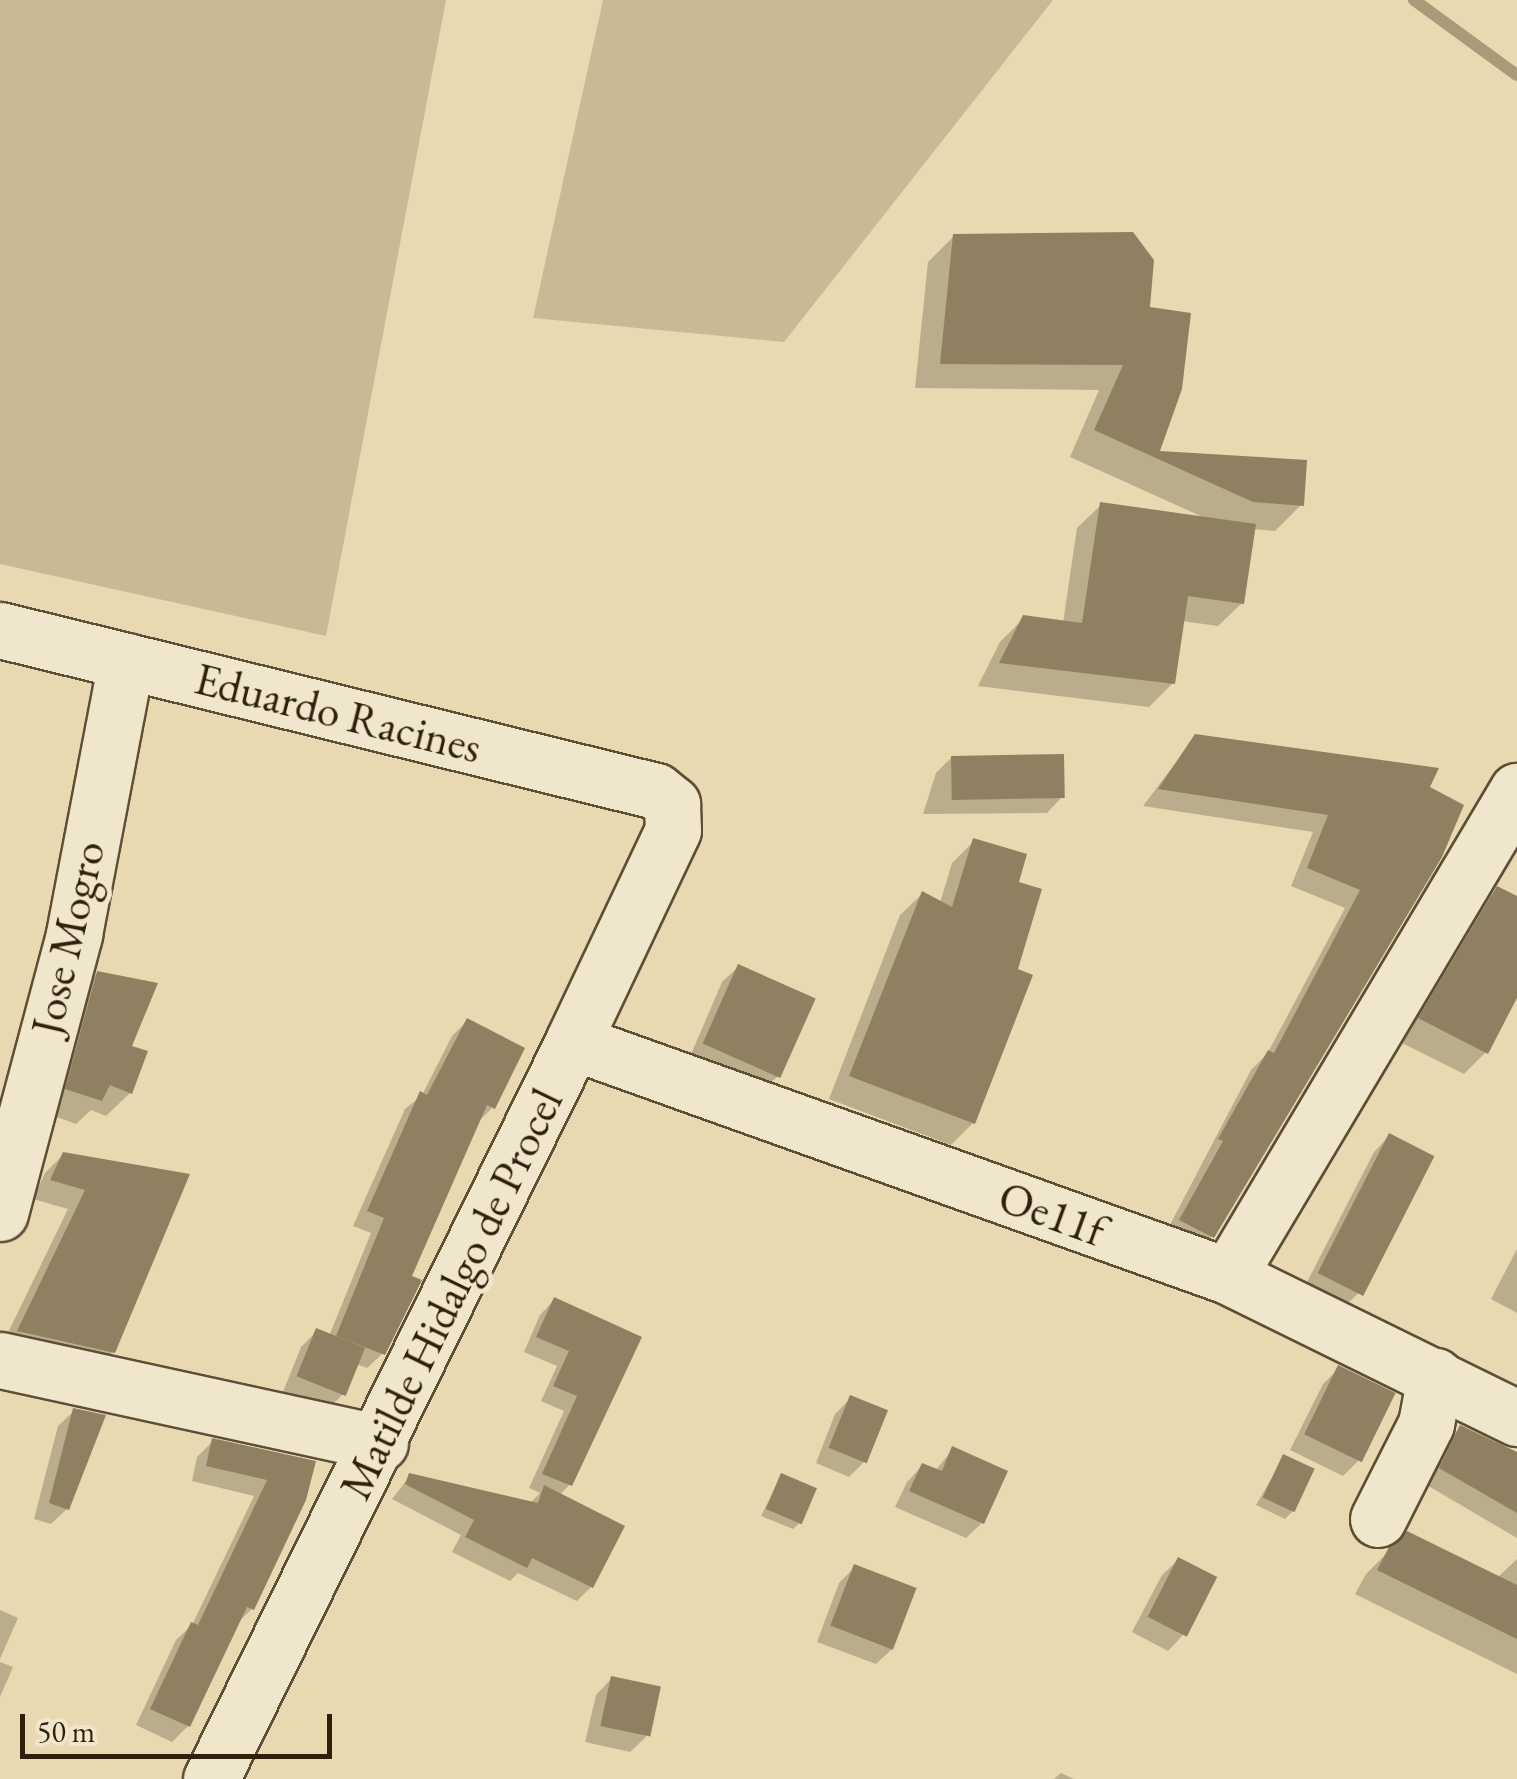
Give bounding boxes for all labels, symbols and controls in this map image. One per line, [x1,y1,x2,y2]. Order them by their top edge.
street label: Eduardo Racines [189,651,487,775]
street label: Jose Mogro [19,836,117,1040]
street label: Matilde Hidalgo de Procel [328,1080,574,1508]
street label: Oe11f [991,1170,1113,1258]
scale bar [25,1694,338,1756]
text: 50 m [37,1712,95,1751]

